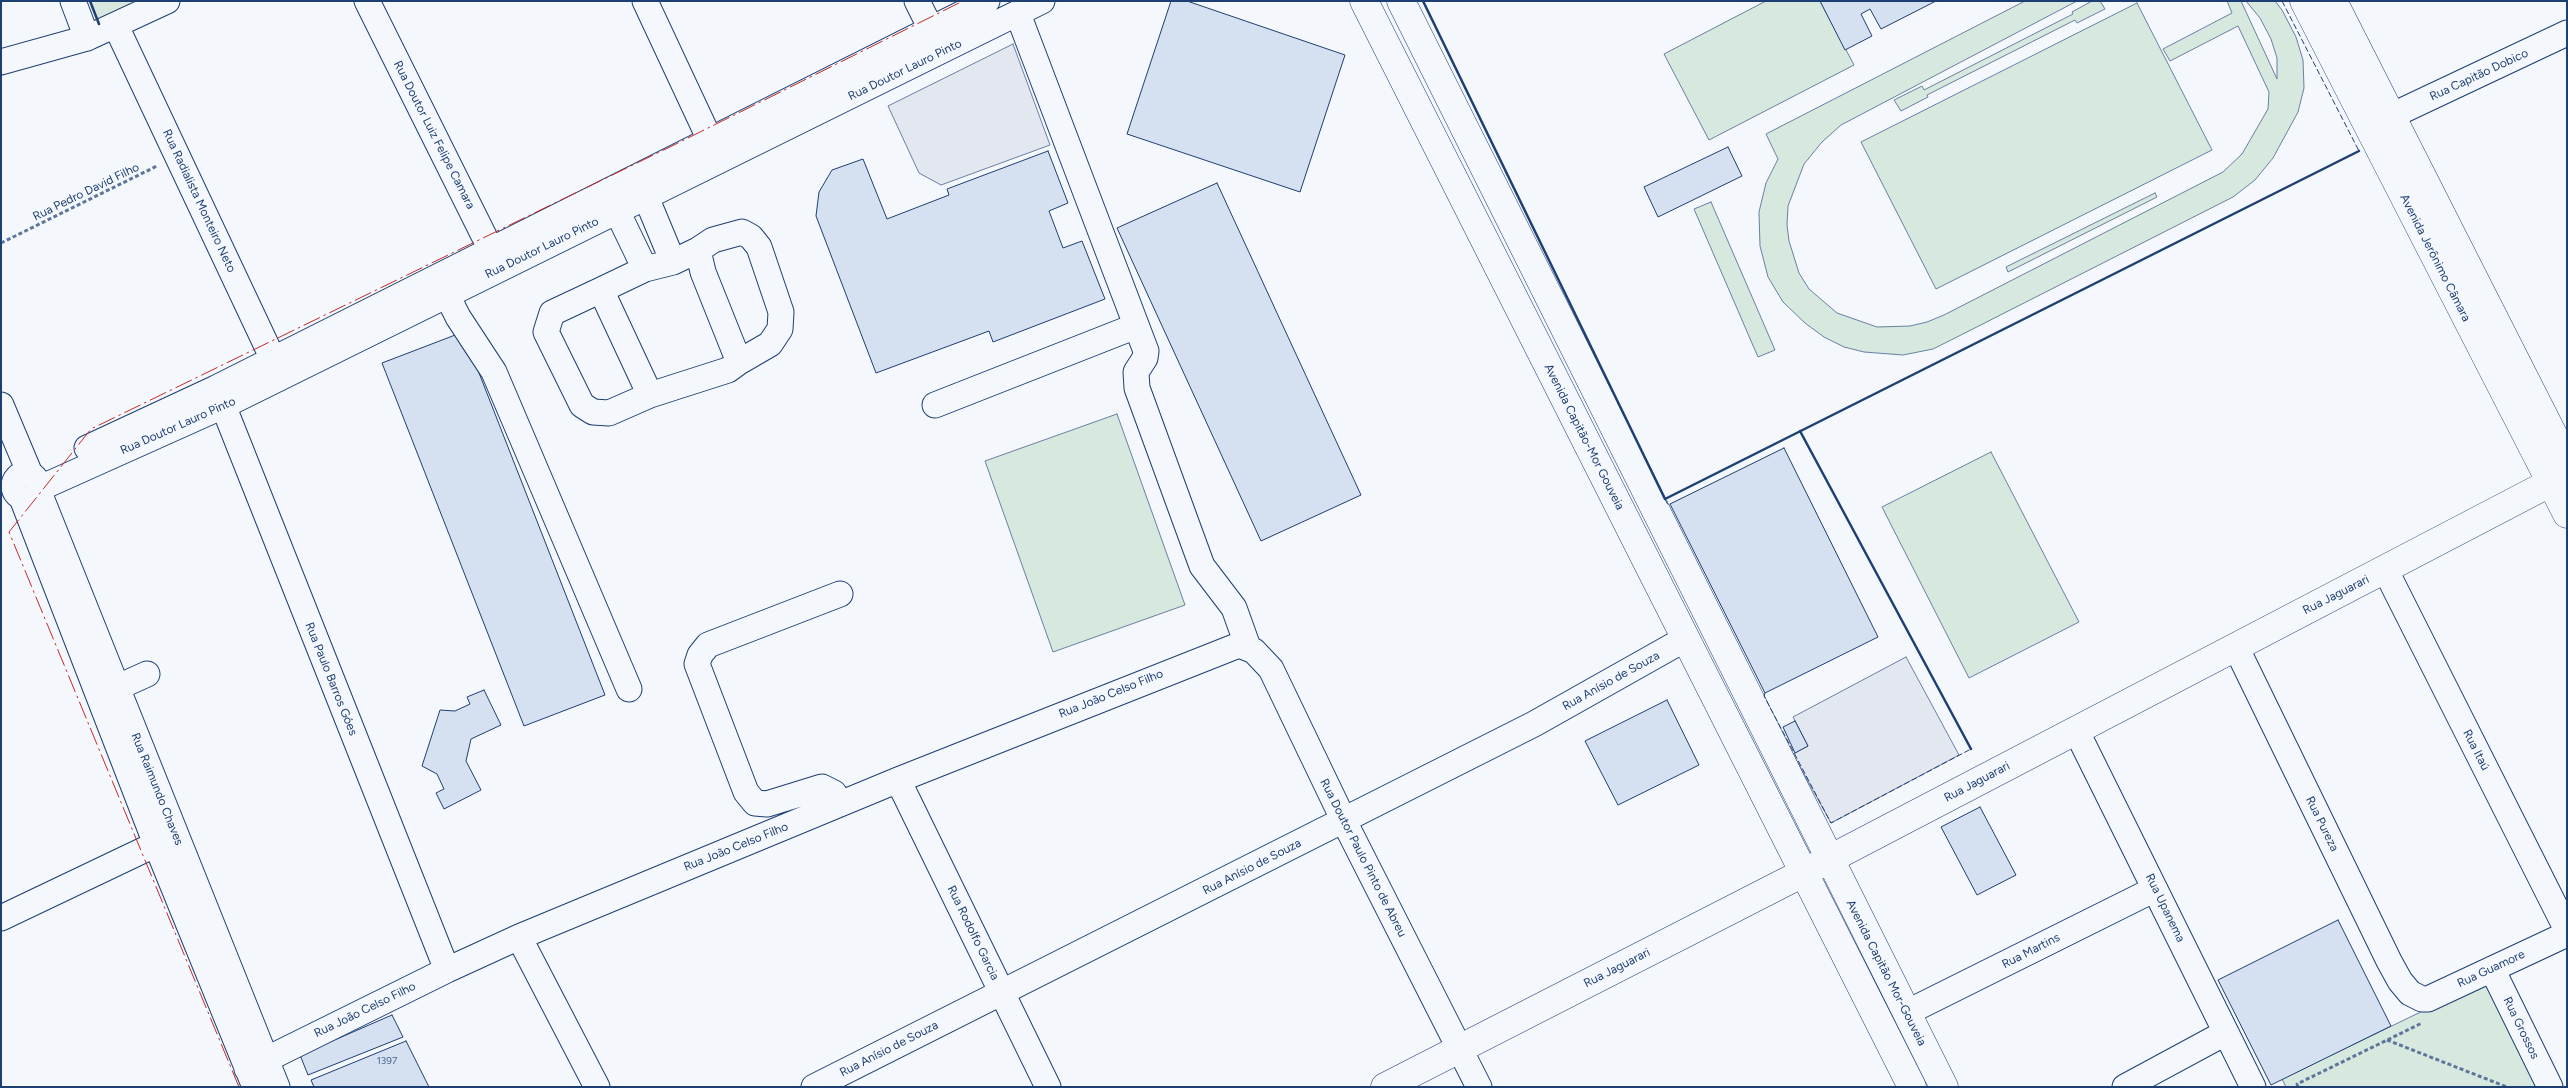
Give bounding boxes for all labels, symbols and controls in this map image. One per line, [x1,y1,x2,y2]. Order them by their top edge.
street label: Rua Doutor Lauro Pinto [846,36,964,104]
street label: Rua Capitão Dobico [2427,46,2531,104]
street label: Rua Doutor Luiz Felipe Camara [390,58,478,212]
street label: Rua Radialista Monteiro Neto [159,127,239,275]
street label: Rua Pedro David Filho [30,160,142,224]
street label: Avenida Jerônimo Câmara [2397,192,2473,324]
street label: Rua Doutor Lauro Pinto [483,214,601,282]
street label: Avenida Capitão-Mor Gouveia [1541,362,1627,512]
street label: Rua Doutor Lauro Pinto [118,394,238,458]
street label: Rua Jaguarari [2300,572,2372,618]
street label: Rua Paulo Barros Góes [302,620,360,738]
street label: Rua Anísio de Souza [1560,648,1662,714]
street label: Rua João Celso Filho [1057,666,1165,722]
street label: Rua Itaú [2460,727,2492,773]
street label: Rua Raimundo Chaves [128,731,186,847]
street label: Rua Jaguarari [1942,759,2012,805]
street label: Rua Doutor Paulo Pinto de Abreu [1317,776,1409,940]
street label: Rua Pureza [2302,794,2342,854]
street label: Rua João Celso Filho [682,819,790,875]
street label: Rua Anísio de Souza [1200,836,1304,898]
street label: Rua Upanema [2142,871,2188,945]
street label: Rua Rodolfo Garcia [944,883,1002,983]
street label: Avenida Capitão Mor-Gouveia [1843,898,1929,1048]
street label: Rua Martins [2000,930,2062,972]
street label: Rua Jaguarari [1581,945,1653,991]
street label: Rua Guamore [2455,947,2527,991]
street label: Rua João Celso Filho [312,979,418,1041]
street label: Rua Grossos [2500,995,2542,1061]
street label: Rua Anísio de Souza [837,1018,941,1080]
house number: 1397 [377,1055,397,1067]

